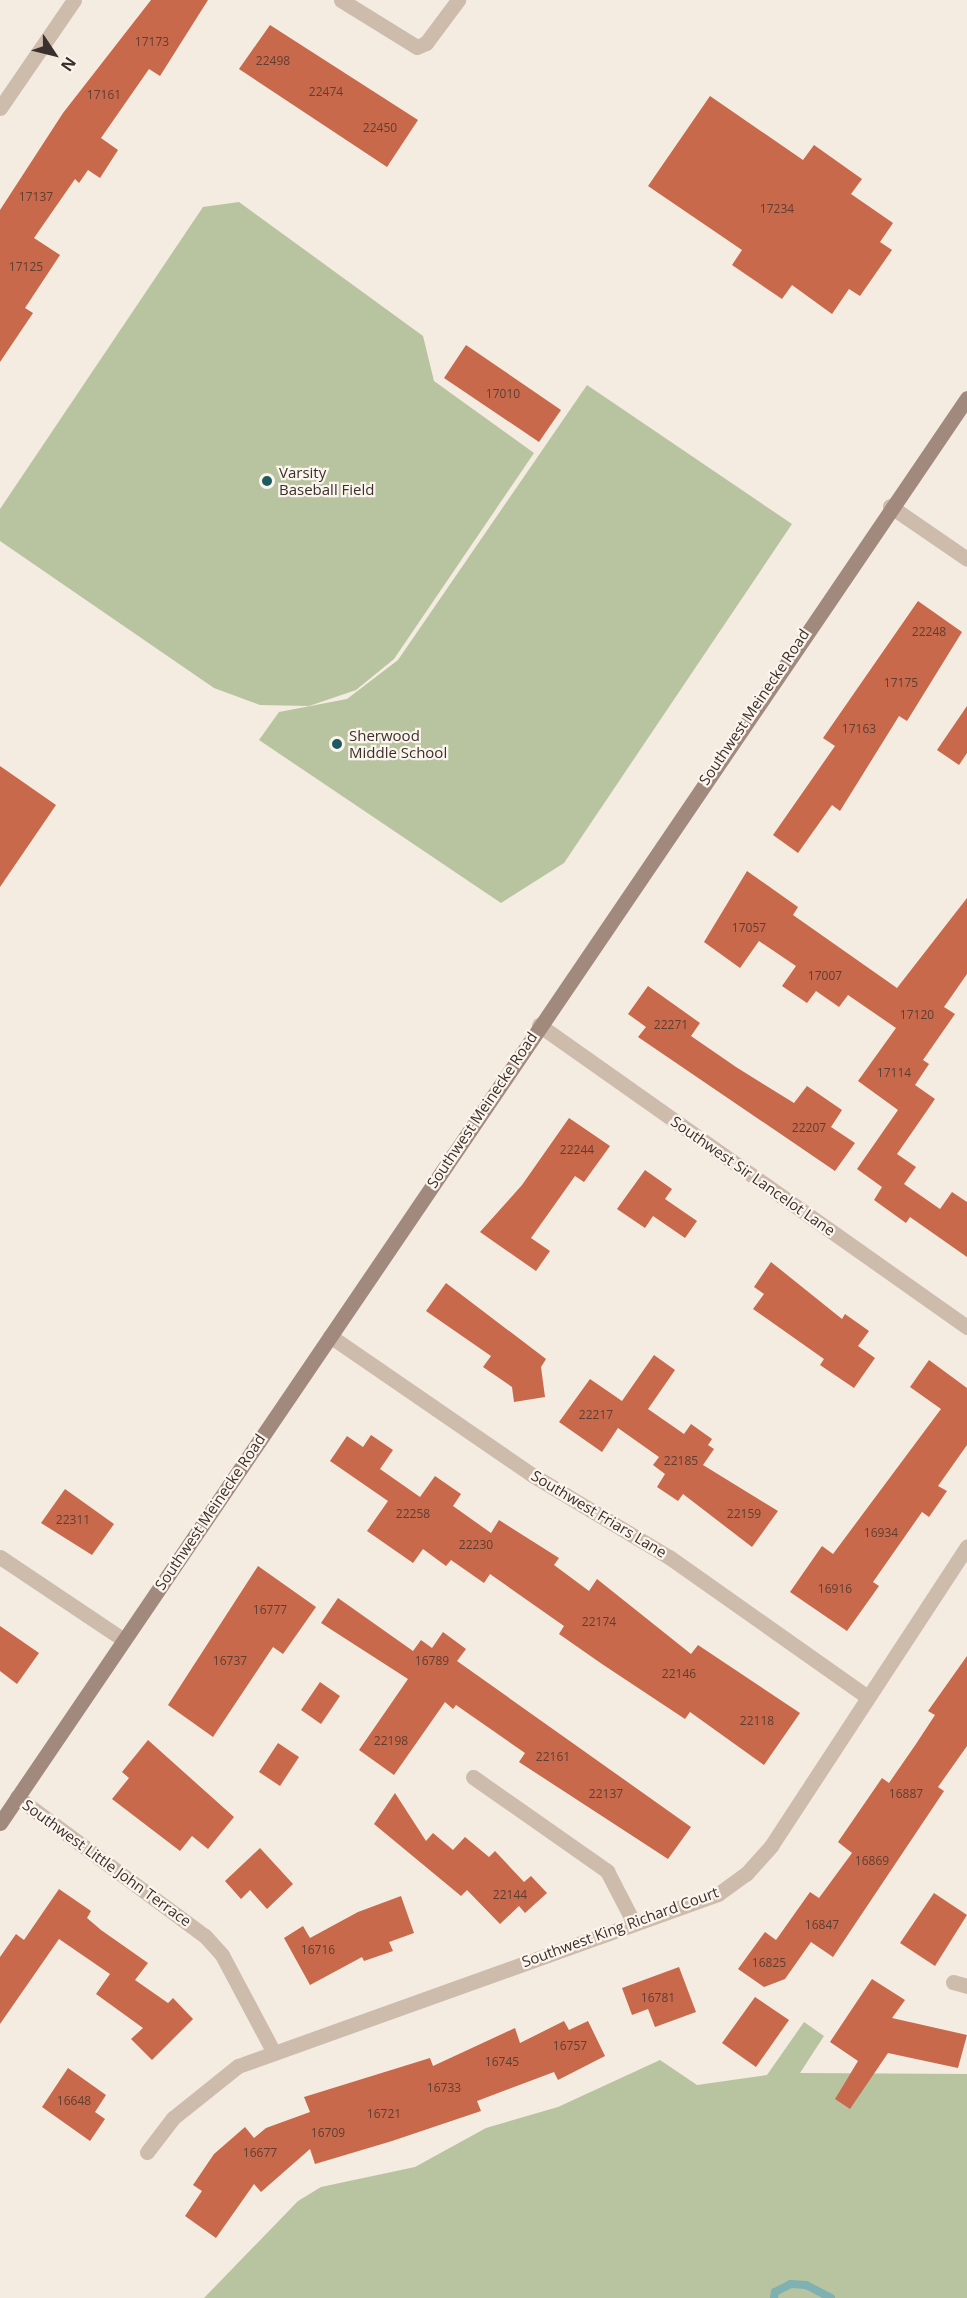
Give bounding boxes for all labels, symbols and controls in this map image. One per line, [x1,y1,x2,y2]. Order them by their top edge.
north arrow [24,24,84,84]
house number: 17173 [135,35,169,49]
text: N [56,53,81,76]
house number: 22498 [256,54,290,68]
house number: 22474 [309,85,343,99]
house number: 17161 [87,88,121,102]
house number: 22450 [363,121,397,135]
house number: 17137 [19,190,53,204]
house number: 17234 [760,202,794,216]
house number: 17125 [9,260,43,274]
house number: 17010 [486,387,520,401]
place label: Varsity Baseball Field [279,463,374,498]
marker: Varsity Baseball Field [260,474,274,488]
house number: 22248 [912,625,946,639]
street label: Southwest Meinecke Road [695,626,813,788]
house number: 17175 [884,676,918,690]
house number: 17163 [842,722,876,736]
place label: Sherwood Middle School [349,726,447,761]
marker: Sherwood Middle School [330,737,344,751]
house number: 17057 [732,921,766,935]
house number: 17007 [808,969,842,983]
house number: 17120 [900,1008,934,1022]
house number: 22271 [654,1018,688,1032]
street label: Southwest Meinecke Road [423,1029,541,1191]
house number: 17114 [877,1066,911,1080]
street label: Southwest Sir Lancelot Lane [667,1112,839,1240]
house number: 22207 [792,1121,826,1135]
house number: 22244 [560,1143,594,1157]
house number: 22217 [579,1408,613,1422]
street label: Southwest Meinecke Road [151,1431,269,1593]
house number: 22185 [664,1454,698,1468]
street label: Southwest Friars Lane [528,1467,670,1561]
house number: 22258 [396,1507,430,1521]
house number: 22159 [727,1507,761,1521]
house number: 22311 [56,1513,90,1527]
house number: 16934 [864,1526,898,1540]
house number: 22230 [459,1538,493,1552]
house number: 16916 [818,1582,852,1596]
house number: 16777 [253,1603,287,1617]
house number: 22174 [582,1615,616,1629]
house number: 16737 [213,1654,247,1668]
house number: 16789 [415,1654,449,1668]
house number: 22146 [662,1667,696,1681]
house number: 22118 [740,1714,774,1728]
house number: 22198 [374,1734,408,1748]
house number: 22161 [536,1750,570,1764]
house number: 22137 [589,1787,623,1801]
house number: 16887 [889,1787,923,1801]
street label: Southwest Little John Terrace [19,1796,195,1930]
house number: 16869 [855,1854,889,1868]
street label: Southwest King Richard Court [519,1883,721,1971]
house number: 22144 [493,1888,527,1902]
house number: 16847 [805,1918,839,1932]
house number: 16716 [301,1943,335,1957]
house number: 16825 [752,1956,786,1970]
house number: 16781 [641,1991,675,2005]
house number: 16757 [553,2039,587,2053]
house number: 16745 [485,2055,519,2069]
house number: 16733 [427,2081,461,2095]
house number: 16648 [57,2094,91,2108]
house number: 16721 [367,2107,401,2121]
house number: 16709 [311,2126,345,2140]
house number: 16677 [243,2146,277,2160]

